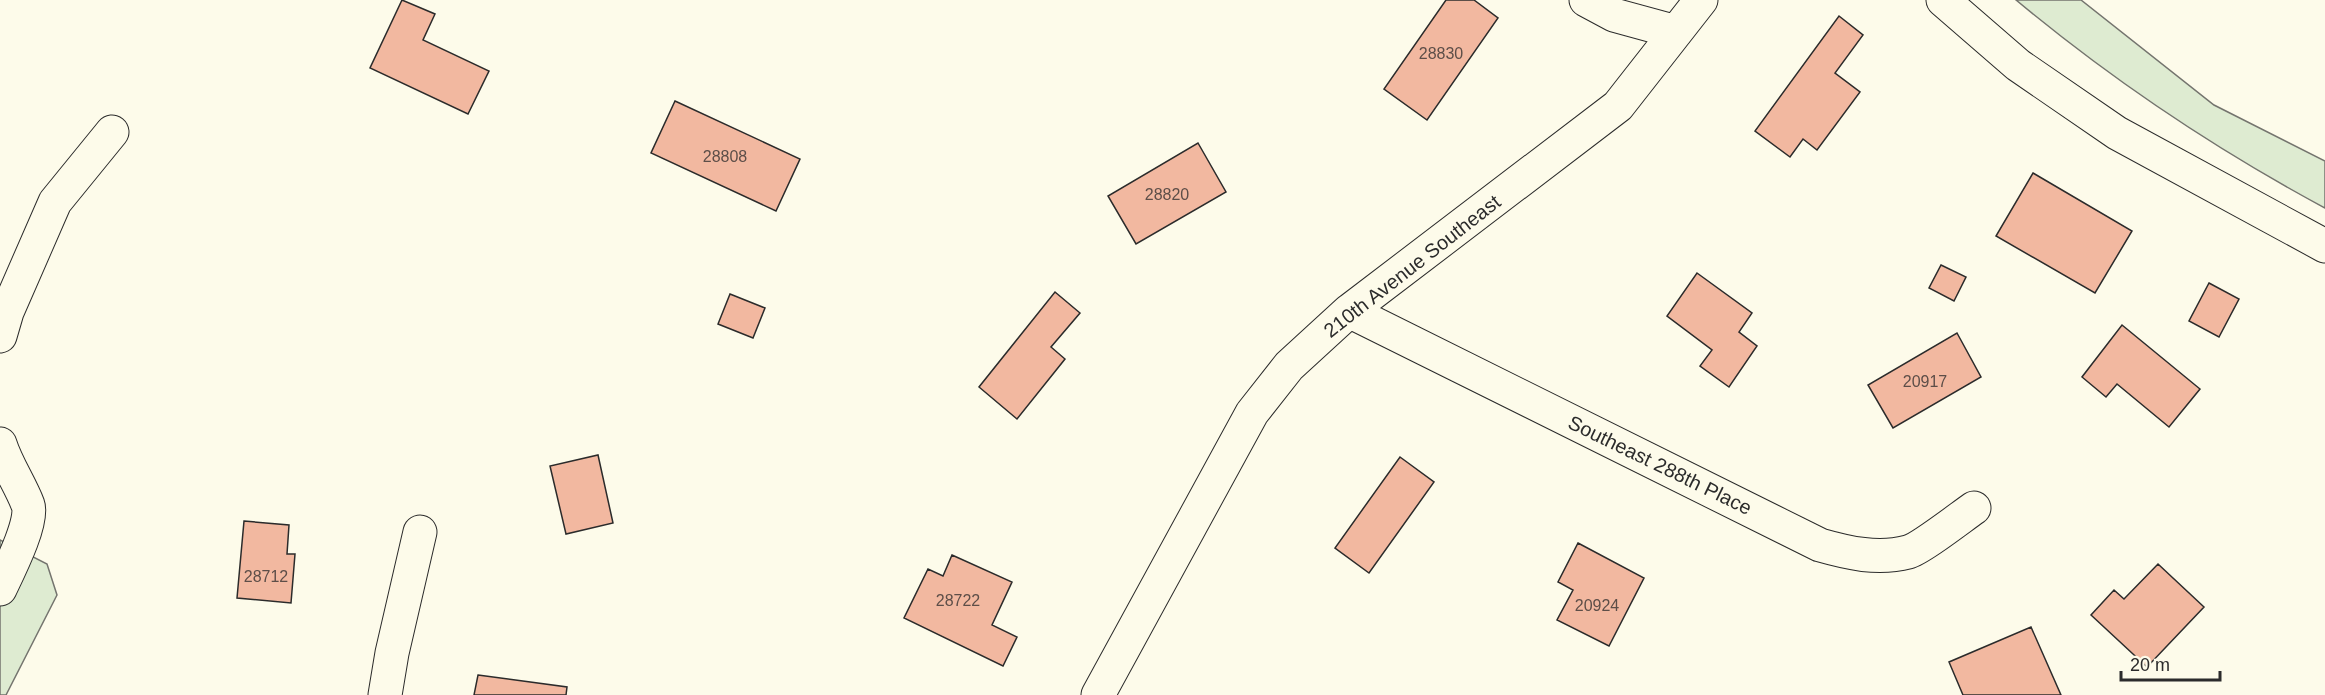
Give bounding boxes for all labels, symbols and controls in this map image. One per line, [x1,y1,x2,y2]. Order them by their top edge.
house number: 28830 [1419,45,1463,62]
house number: 28808 [703,148,747,165]
house number: 28820 [1145,186,1189,203]
street label: 210th Avenue Southeast [1319,190,1505,342]
house number: 20917 [1903,373,1947,390]
street label: Southeast 288th Place [1565,411,1755,519]
house number: 28712 [244,568,288,585]
house number: 28722 [936,592,980,609]
house number: 20924 [1575,597,1619,614]
scale bar [2121,644,2220,682]
text: 20 m [2130,655,2170,675]

